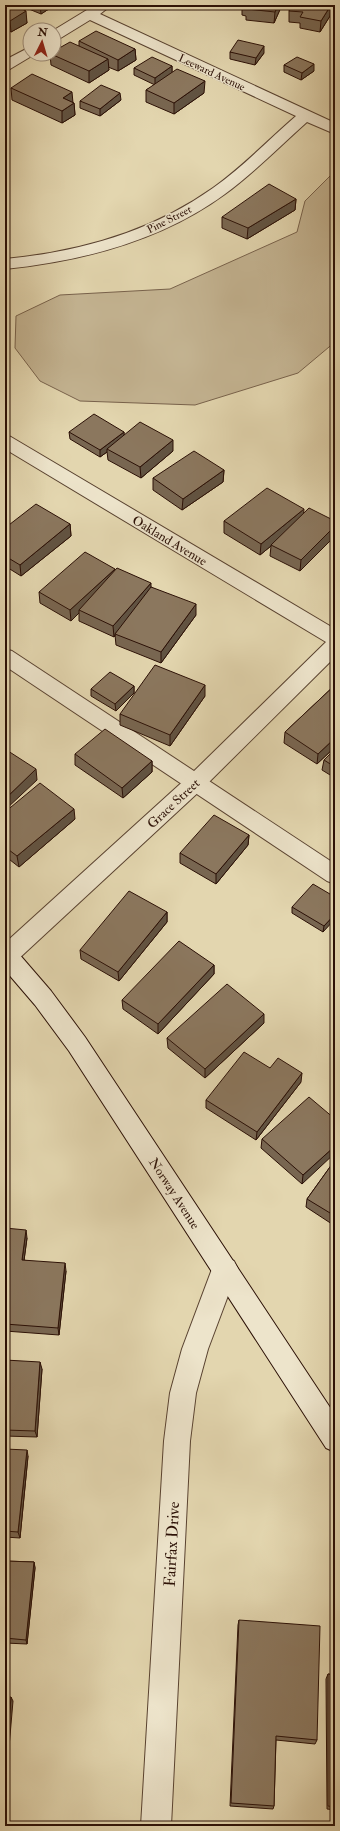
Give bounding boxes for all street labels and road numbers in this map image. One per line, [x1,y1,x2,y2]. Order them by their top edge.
street label: Leeward Avenue [176,51,248,94]
street label: Pine Street [145,202,194,236]
street label: Oakland Avenue [129,512,210,570]
street label: Grace Street [144,775,203,832]
street label: Norway Avenue [144,1155,203,1233]
street label: Fairfax Drive [160,1501,184,1587]

